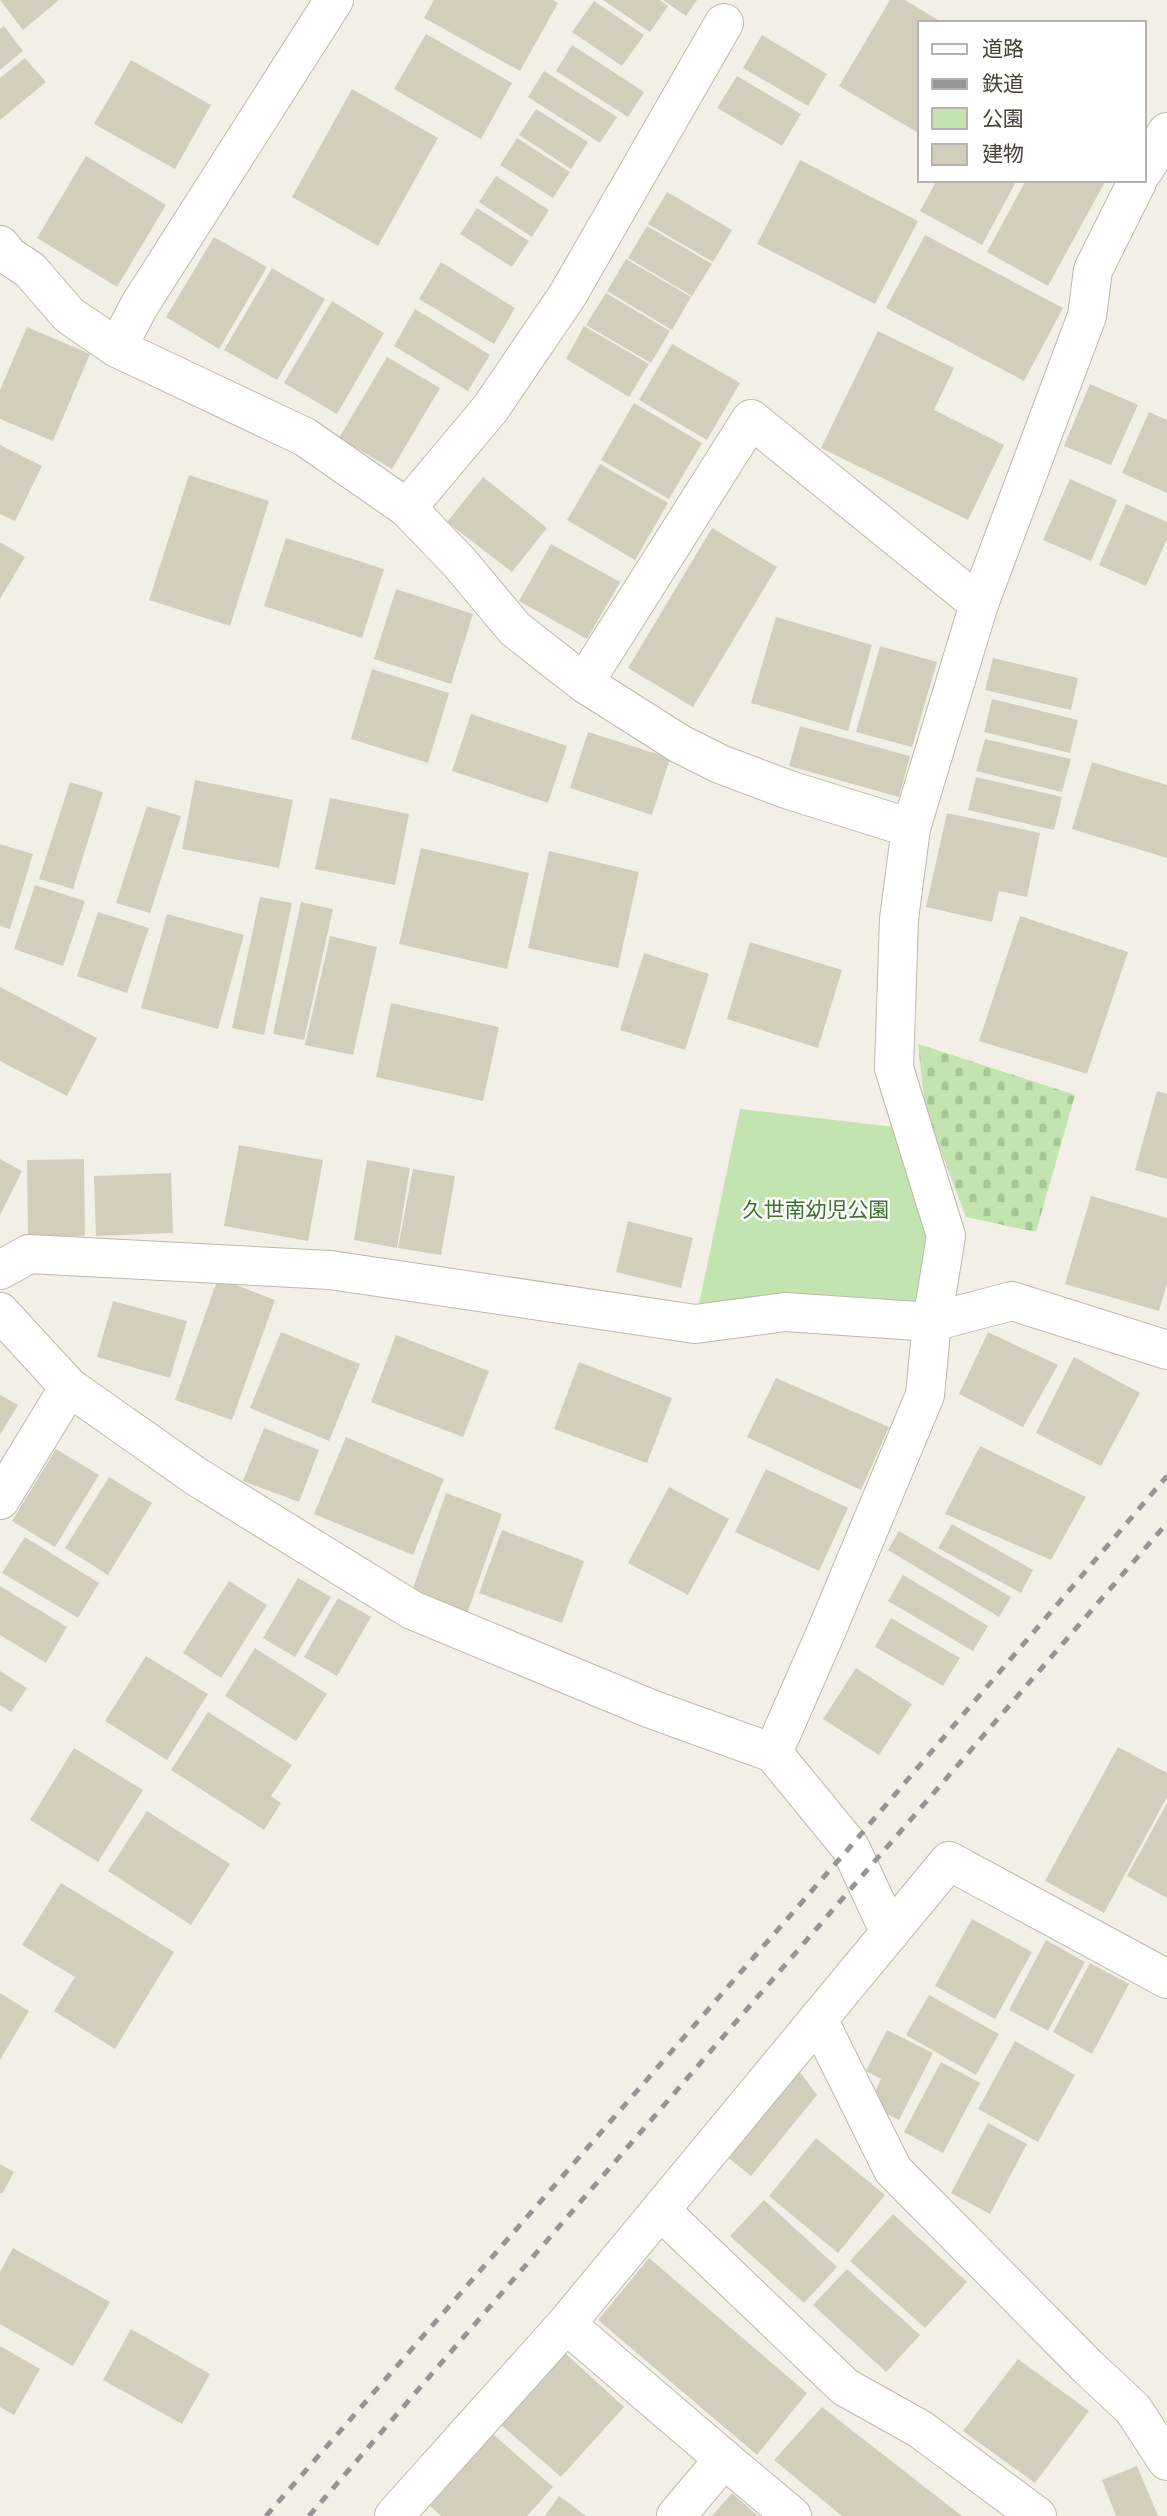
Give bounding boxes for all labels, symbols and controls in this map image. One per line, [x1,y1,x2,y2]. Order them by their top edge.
legend [918,21,1146,182]
text: 道路 [982,34,1024,62]
text: 鉄道 [982,69,1024,97]
text: 公園 [982,104,1024,132]
text: 建物 [982,139,1024,167]
park label: 久世南幼児公園 [743,1195,890,1223]

